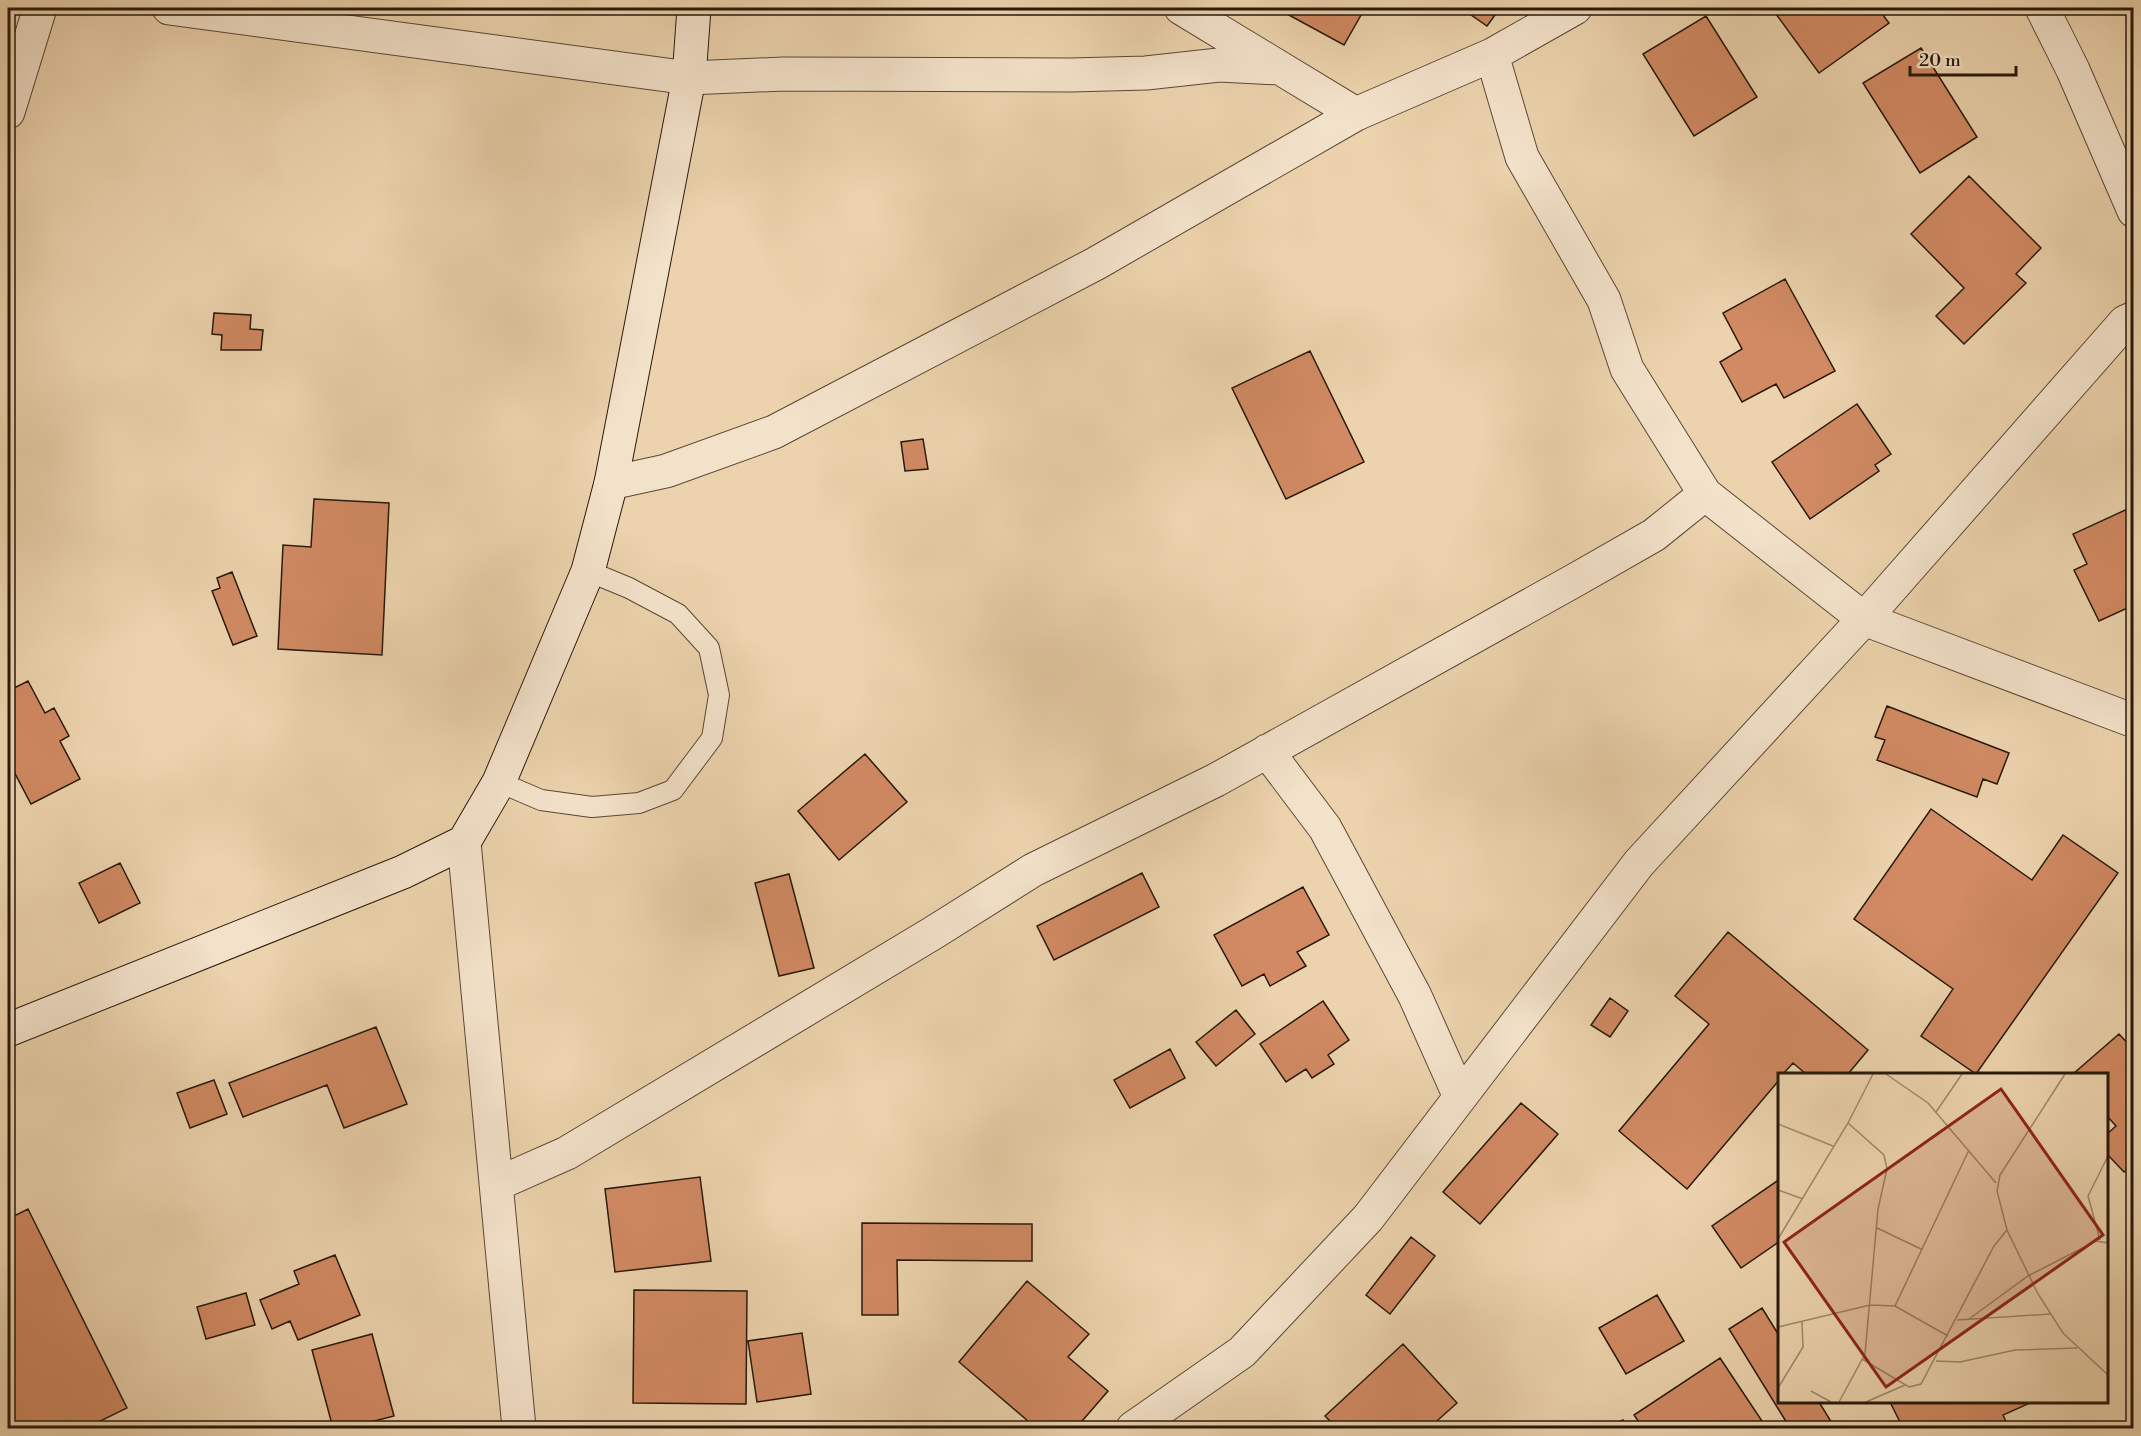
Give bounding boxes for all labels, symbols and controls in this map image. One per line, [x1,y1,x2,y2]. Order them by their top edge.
scale bar [1910,39,2016,77]
text: 20 m [1919,49,1961,72]
inset map [1778,1073,2108,1403]

